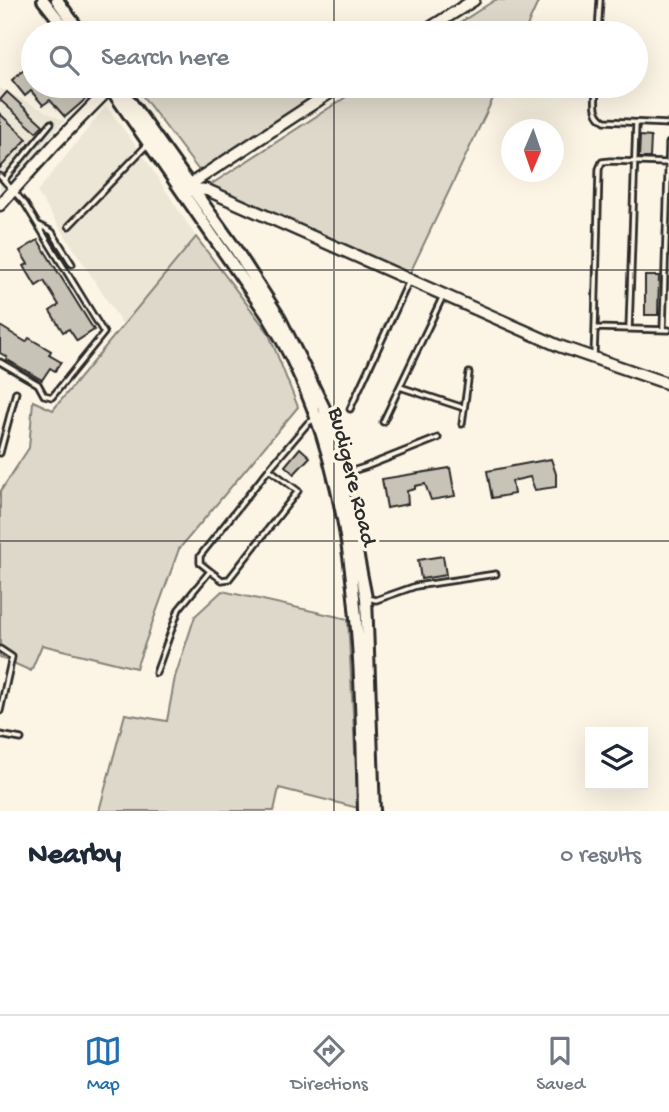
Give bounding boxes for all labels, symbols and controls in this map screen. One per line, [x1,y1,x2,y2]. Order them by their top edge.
search box [21,21,648,98]
icon: search [45,41,83,79]
text: Search here [101,44,229,75]
north arrow [501,119,564,182]
street label: Budigere Road [321,404,382,550]
map controls [585,727,648,790]
button: layers [585,727,648,790]
text: Nearby [28,839,121,874]
text: 0 results [560,843,641,870]
tab: Map [84,1032,122,1097]
tab: Directions [291,1032,368,1097]
tab: Saved [536,1032,585,1097]

